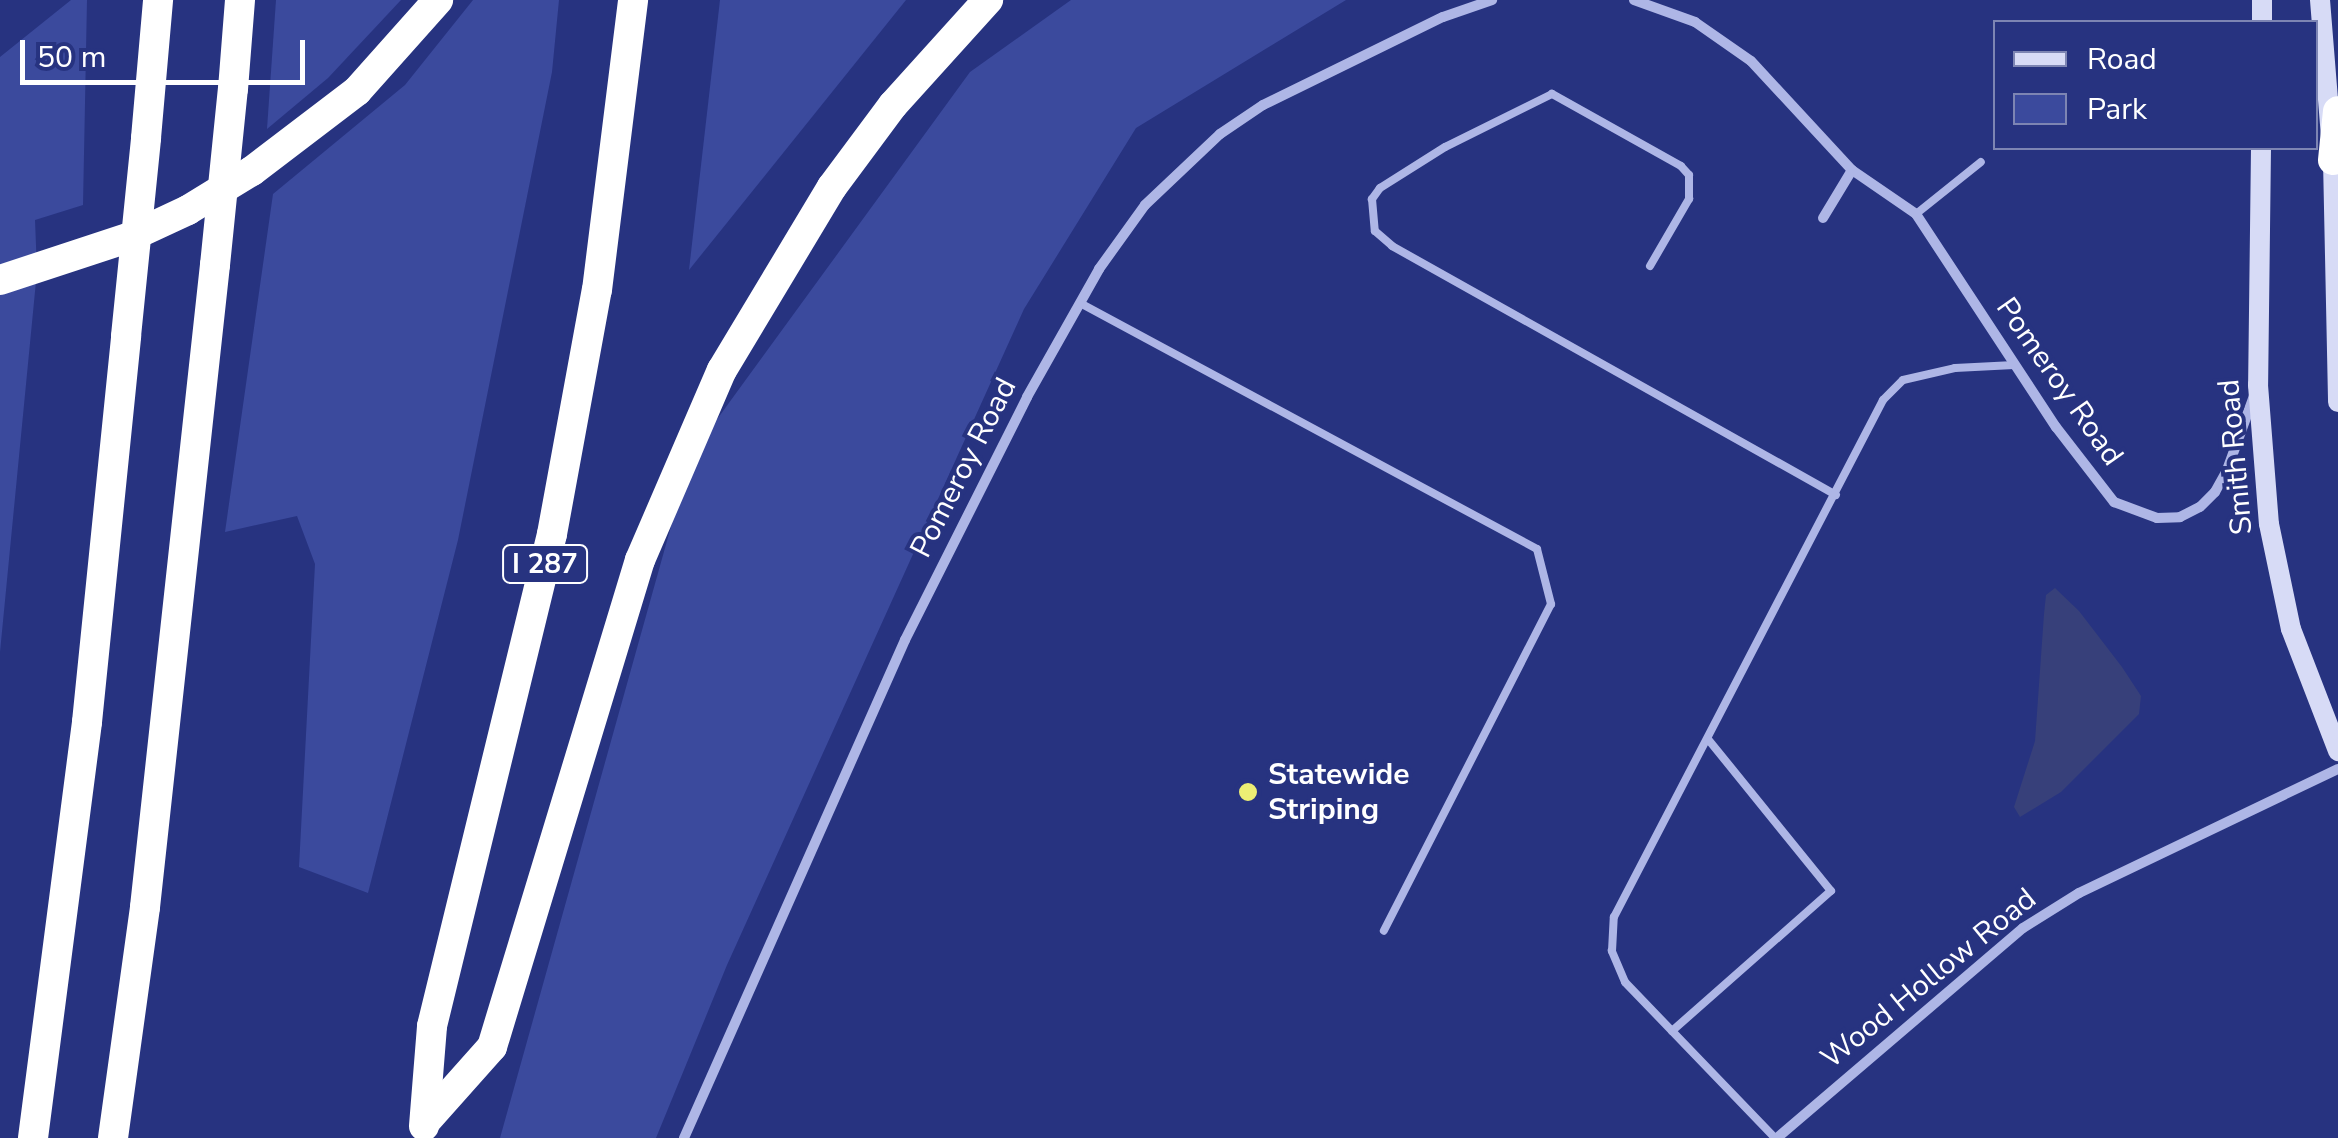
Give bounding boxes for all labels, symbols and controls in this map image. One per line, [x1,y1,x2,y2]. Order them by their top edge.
scale bar [25,20,310,82]
legend [1993,20,2318,150]
text: 50 m [37,37,106,78]
text: Road [2087,39,2157,80]
text: Park [2087,89,2147,130]
street label: Pomeroy Road [1988,291,2130,473]
street label: Pomeroy Road [903,372,1025,564]
street label: Smith Road [2211,378,2261,536]
road number: I 287 [500,541,590,587]
place label: Statewide Striping [1268,757,1410,828]
marker: Statewide Striping [1237,781,1259,803]
street label: Wood Hollow Road [1814,881,2044,1077]

